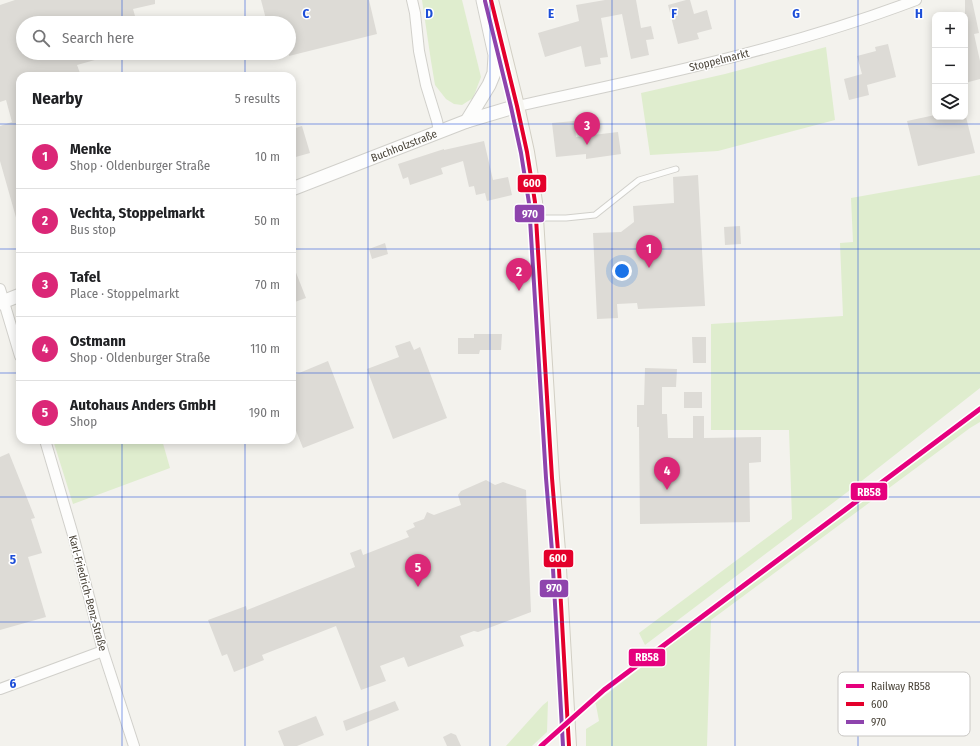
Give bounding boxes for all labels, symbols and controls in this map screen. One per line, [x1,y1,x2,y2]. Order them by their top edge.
text: C [303,6,310,21]
text: D [425,6,433,21]
text: E [548,6,554,21]
text: F [671,6,677,21]
text: G [792,6,800,21]
text: H [915,6,923,21]
map controls [932,12,968,120]
button: + [932,12,968,48]
search box [16,16,296,60]
icon: search [30,27,52,49]
text: Search here [62,29,134,47]
street label: Stoppelmarkt [688,47,751,74]
button: − [932,48,968,84]
button: layers [932,84,968,120]
text: Nearby [32,88,83,109]
text: 5 results [235,91,280,106]
pin: 3 [574,112,600,145]
street label: Buchholzstraße [369,127,439,165]
text: Menke [70,140,111,158]
text: 1 [42,149,48,164]
text: 10 m [255,149,280,164]
text: Shop · Oldenburger Straße [70,158,210,173]
line badge: 600 [517,174,547,193]
text: 600 [523,177,541,190]
text: Vechta, Stoppelmarkt [70,204,205,222]
line badge: 970 [514,204,545,223]
text: 970 [522,208,538,221]
text: 2 [42,213,48,228]
text: 50 m [254,213,280,228]
text: Bus stop [70,222,116,237]
pin: 1 [636,235,662,268]
pin: 2 [506,258,532,291]
your location [612,261,632,281]
text: Tafel [70,268,101,286]
text: 3 [42,277,48,292]
text: 70 m [255,277,280,292]
text: Place · Stoppelmarkt [70,286,179,301]
text: Ostmann [70,332,126,350]
text: 4 [42,341,48,356]
text: 110 m [250,341,280,356]
text: Shop · Oldenburger Straße [70,350,210,365]
text: Autohaus Anders GmbH [70,396,216,414]
text: 5 [42,405,48,420]
text: 190 m [249,405,280,420]
text: Shop [70,414,97,429]
pin: 4 [654,457,680,490]
line badge: RB58 [850,482,888,501]
text: RB58 [857,486,881,499]
street label: Karl-Friedrich-Benz-Straße [66,534,109,653]
line badge: 600 [543,549,574,568]
text: 5 [10,552,16,567]
text: 600 [549,552,567,565]
pin: 5 [405,554,431,587]
line badge: 970 [539,579,569,598]
text: 970 [546,582,562,595]
line badge: RB58 [628,648,666,667]
text: RB58 [635,651,659,664]
legend [838,672,970,736]
text: 6 [10,676,17,691]
text: Railway RB58 [871,680,931,693]
text: 600 [871,698,888,711]
text: 970 [871,716,887,729]

